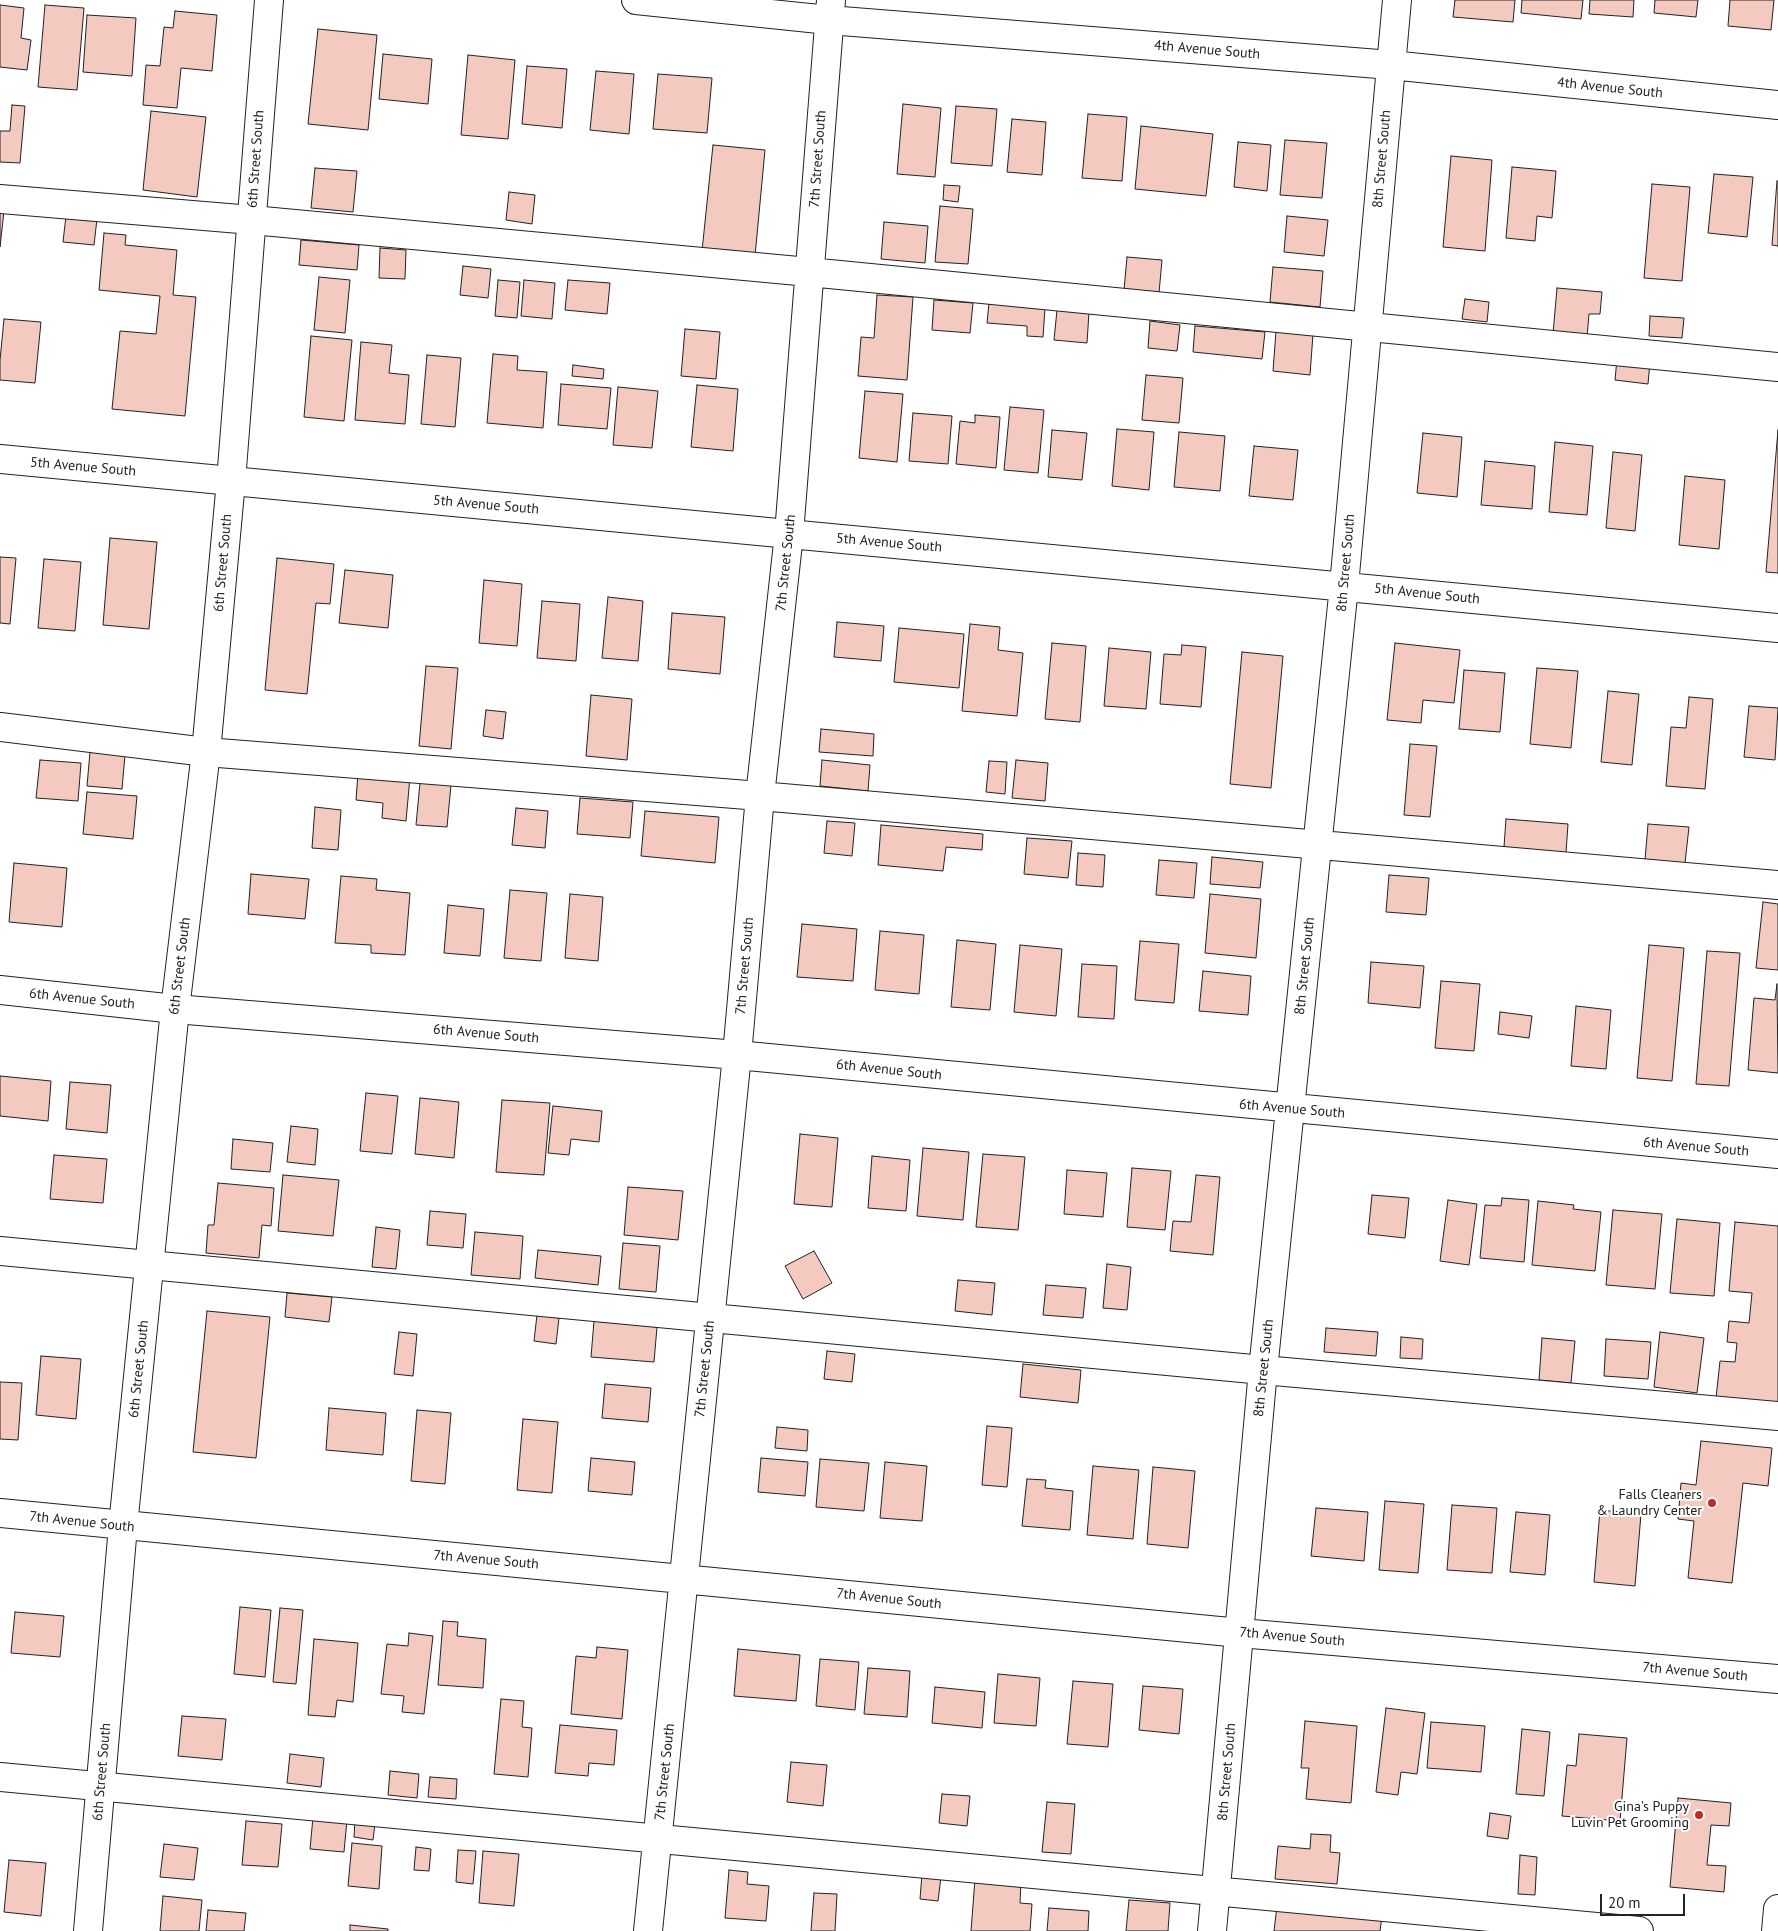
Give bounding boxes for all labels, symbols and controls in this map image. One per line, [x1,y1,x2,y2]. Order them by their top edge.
street label: 4th Avenue South [1153,37,1261,63]
street label: 4th Avenue South [1556,74,1664,102]
street label: 6th Street South [244,109,268,209]
street label: 8th Street South [1369,109,1395,209]
street label: 7th Street South [806,110,830,208]
street label: 5th Avenue South [29,454,137,480]
street label: 5th Avenue South [432,492,540,518]
street label: 6th Street South [210,513,236,613]
street label: 7th Street South [773,513,799,613]
street label: 8th Street South [1333,513,1359,613]
street label: 5th Avenue South [835,530,943,556]
street label: 5th Avenue South [1373,580,1481,608]
street label: 6th Street South [166,916,194,1016]
street label: 8th Street South [1292,916,1318,1016]
street label: 7th Street South [732,917,758,1015]
street label: 6th Avenue South [28,985,136,1013]
street label: 6th Avenue South [432,1021,540,1047]
street label: 6th Avenue South [835,1056,943,1084]
street label: 6th Avenue South [1238,1096,1346,1122]
street label: 6th Avenue South [1642,1134,1750,1160]
street label: 8th Street South [1251,1318,1277,1418]
street label: 6th Street South [126,1319,152,1419]
street label: 7th Street South [692,1319,718,1419]
place label: Falls Cleaners & Laundry Center [1596,1487,1702,1520]
marker: Falls Cleaners & Laundry Center [1706,1497,1718,1509]
street label: 7th Avenue South [29,1508,135,1536]
street label: 7th Avenue South [433,1547,539,1573]
street label: 7th Avenue South [836,1585,942,1613]
street label: 7th Avenue South [1239,1624,1345,1650]
street label: 7th Avenue South [1642,1659,1748,1685]
street label: 6th Street South [89,1722,115,1822]
street label: 7th Street South [652,1722,678,1822]
street label: 8th Street South [1214,1722,1240,1822]
place label: Gina's Puppy Luvin Pet Grooming [1571,1799,1689,1831]
marker: Gina's Puppy Luvin Pet Grooming [1693,1809,1705,1821]
scale bar [1603,1884,1688,1916]
text: 20 m [1608,1893,1641,1912]

